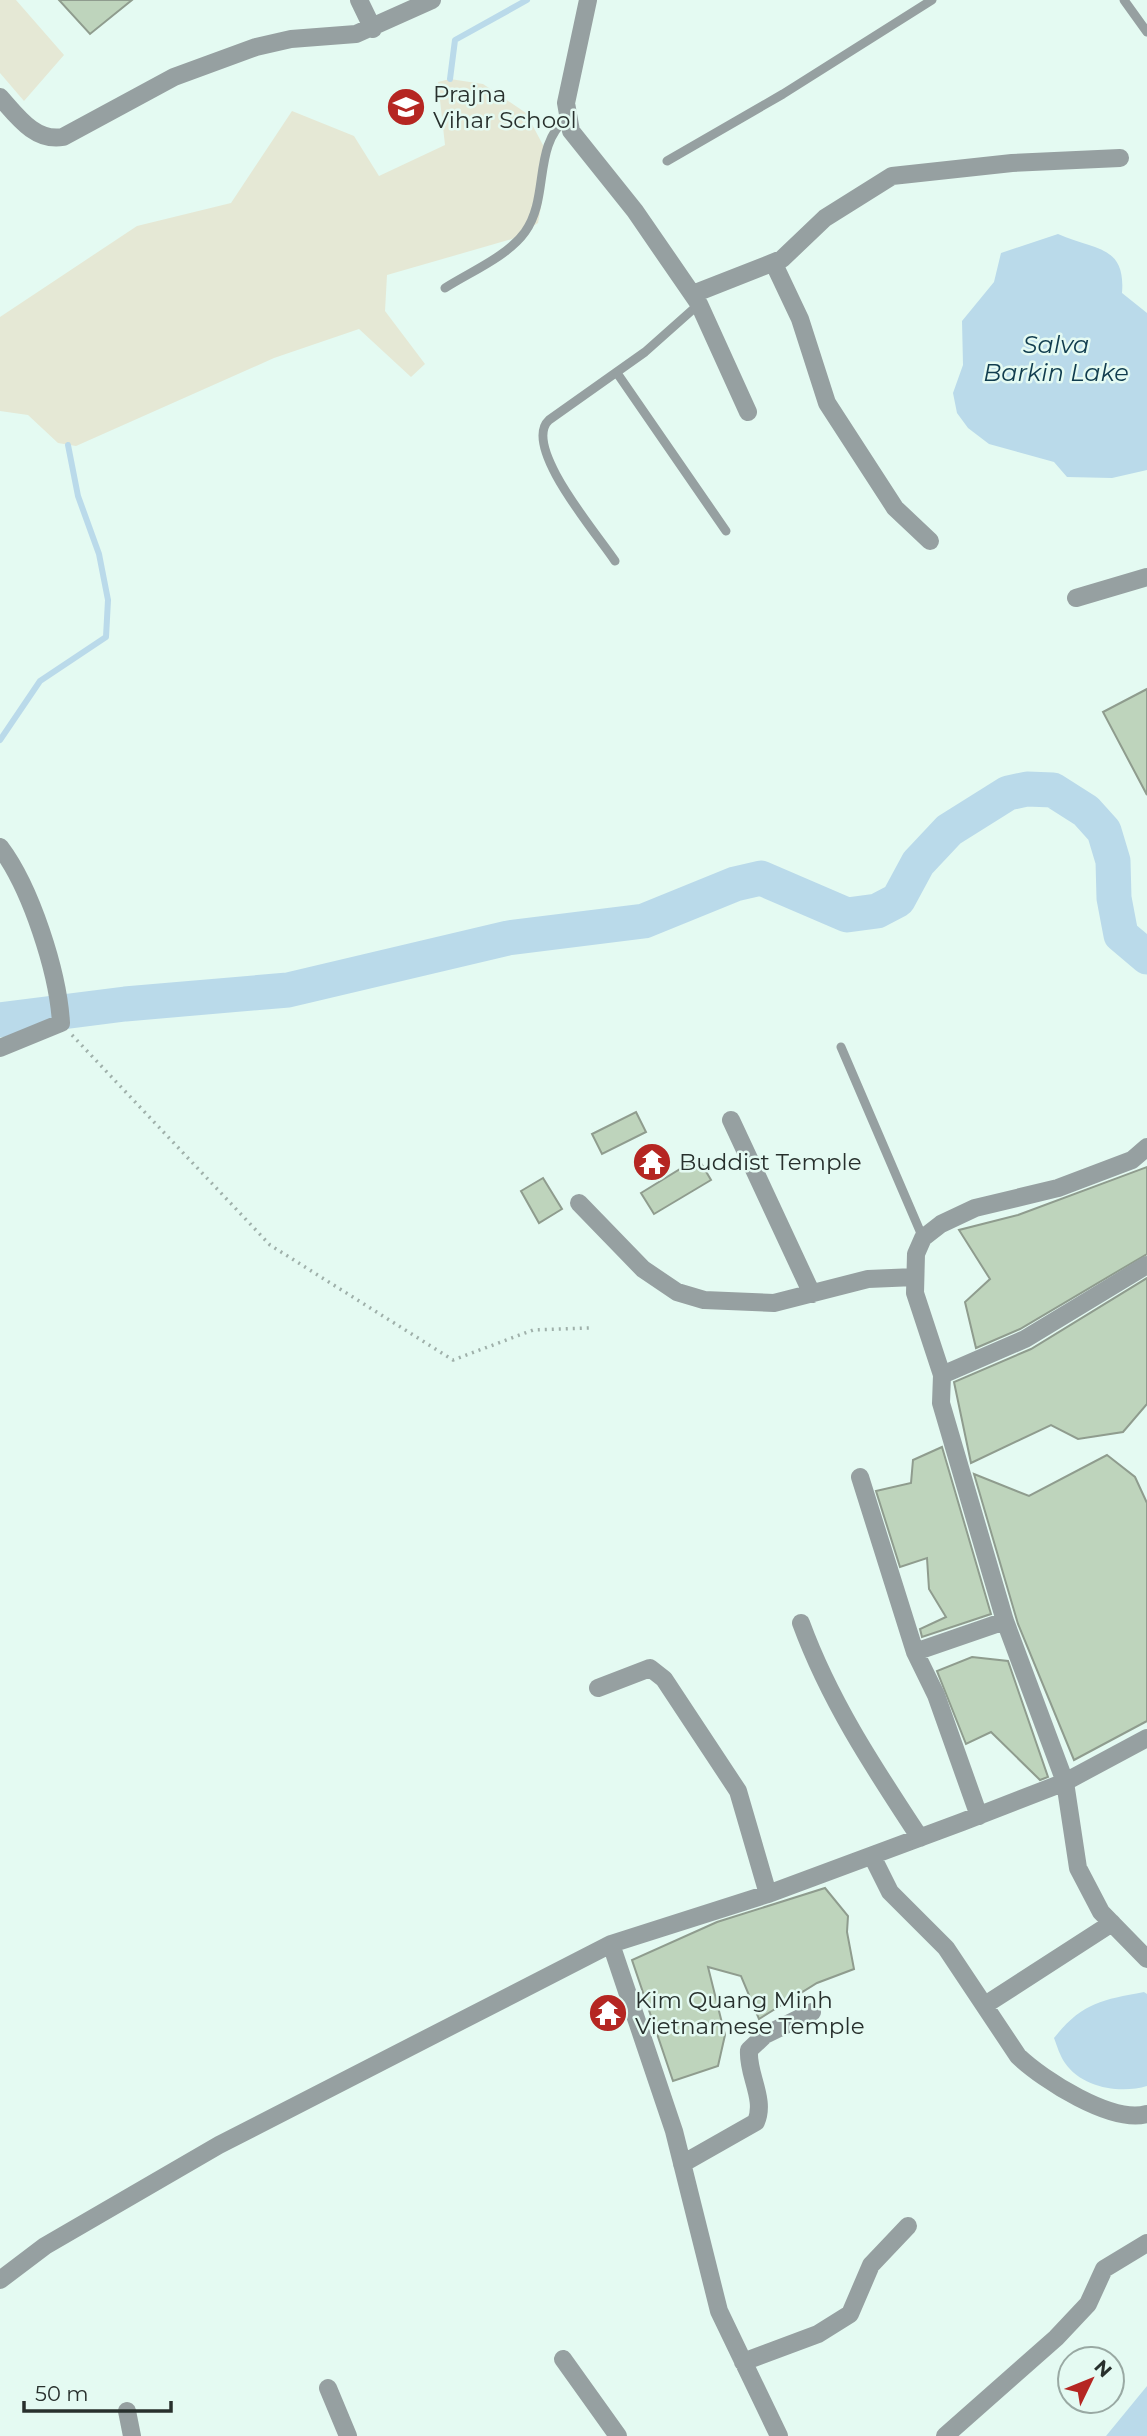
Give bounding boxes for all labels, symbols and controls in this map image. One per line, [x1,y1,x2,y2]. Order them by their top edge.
place label: Prajna Vihar School [433,80,577,134]
school or university icon: Prajna Vihar School [385,86,427,128]
water label: Salva Barkin Lake [983,330,1129,387]
temple icon: Buddist Temple [631,1141,673,1183]
place label: Buddist Temple [679,1148,862,1176]
place label: Kim Quang Minh Vietnamese Temple [635,1986,865,2040]
temple icon: Kim Quang Minh Vietnamese Temple [587,1992,629,2034]
north arrow [1056,2345,1126,2415]
text: N [1089,2355,1117,2382]
scale bar [24,2370,172,2414]
text: 50 m [35,2381,89,2406]

